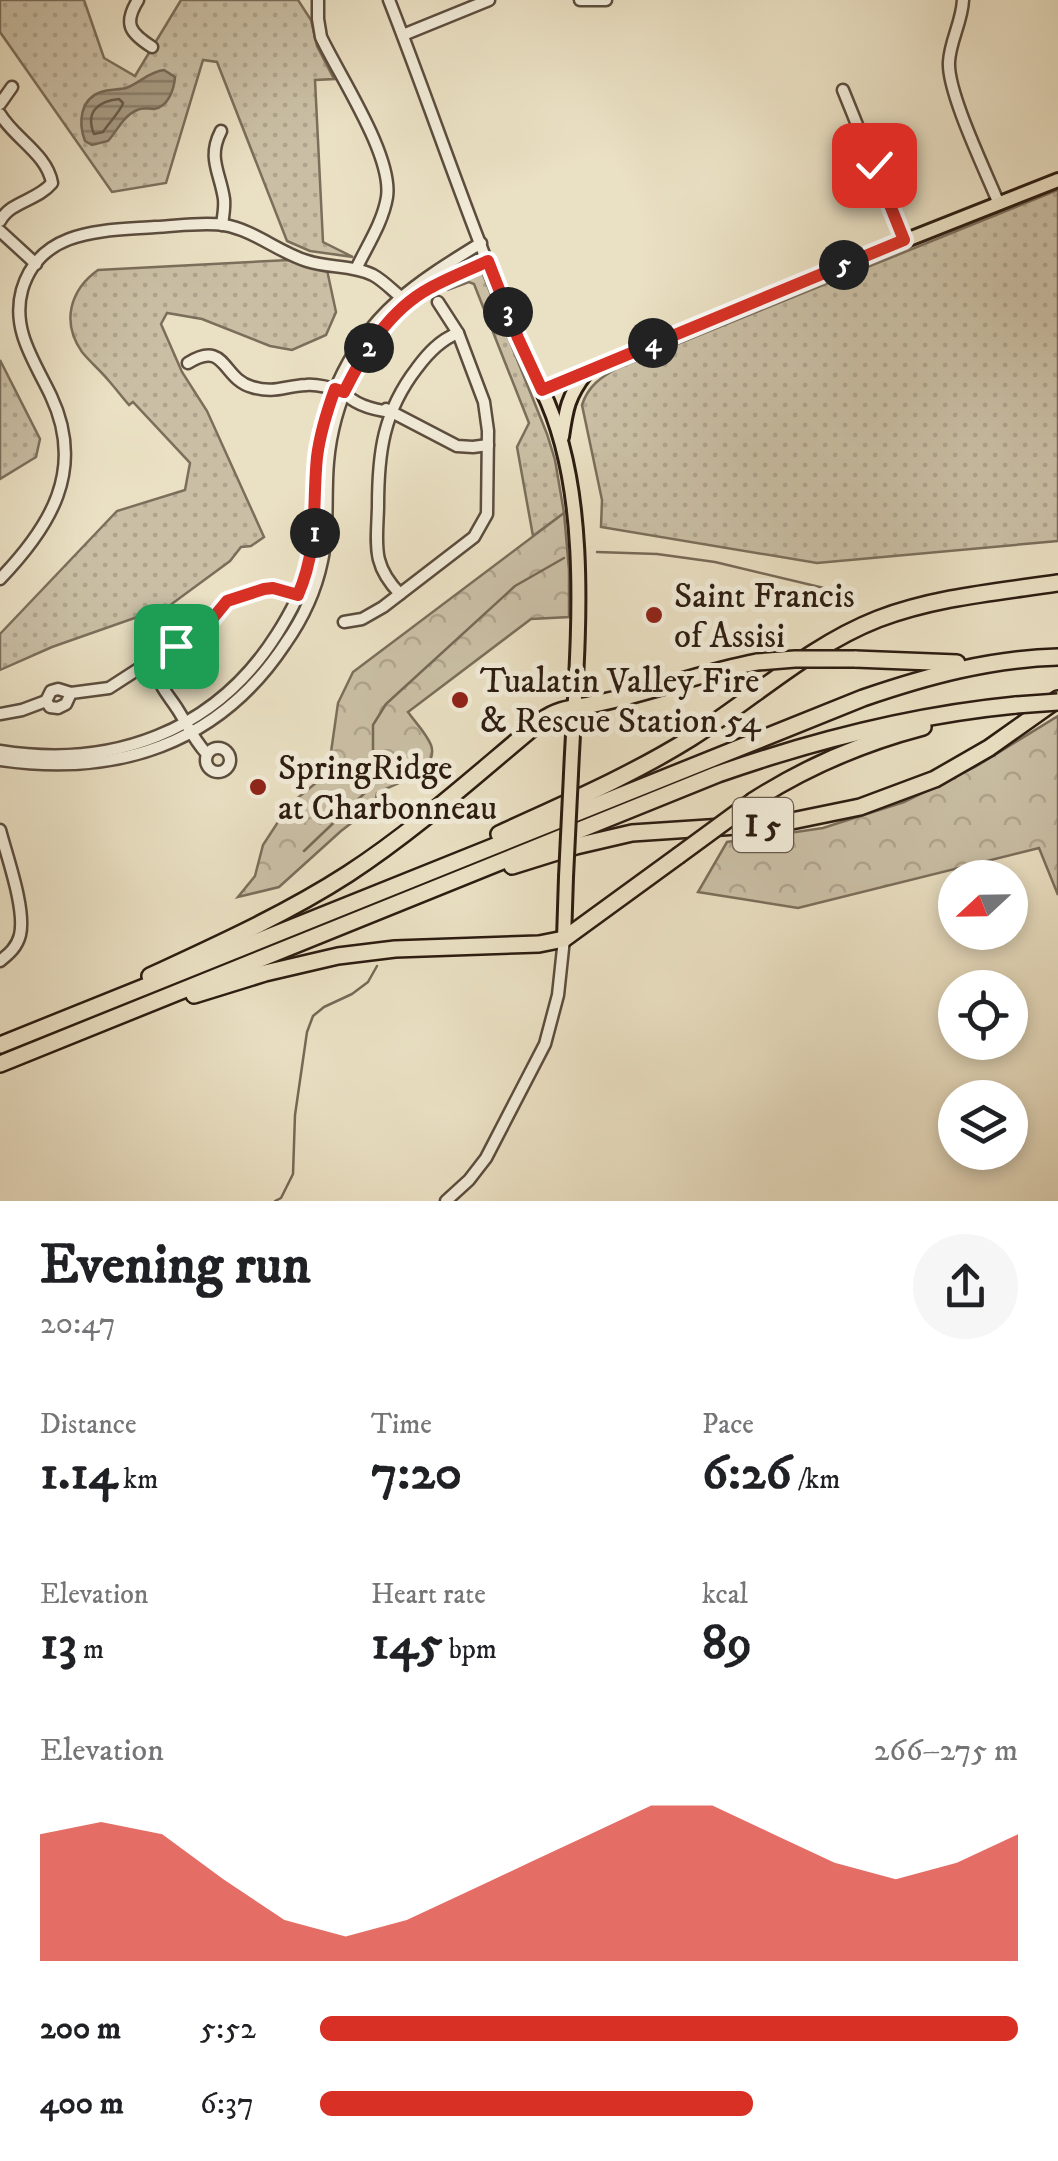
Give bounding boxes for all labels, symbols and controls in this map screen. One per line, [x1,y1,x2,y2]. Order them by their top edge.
pin [832,123,917,208]
icon: check [847,138,902,193]
pin: 5 [819,240,869,290]
text: 5 [837,247,851,282]
pin: 3 [483,287,533,337]
text: 3 [503,294,513,329]
pin: 4 [628,318,678,368]
pin: 2 [344,323,394,373]
text: 4 [645,325,661,360]
text: 2 [362,330,376,365]
pin: 1 [290,508,340,558]
text: 1 [310,515,320,550]
place label: Saint Francis of Assisi [674,575,855,659]
pin [134,604,219,689]
marker: Saint Francis of Assisi [643,604,665,626]
icon: arrive [149,619,204,674]
place label: Tualatin Valley Fire & Rescue Station 54 [480,660,762,744]
marker: Tualatin Valley Fire & Rescue Station 54 [449,689,471,711]
place label: SpringRidge at Charbonneau [278,747,497,831]
marker: SpringRidge at Charbonneau [247,776,269,798]
road number: I 5 [733,798,793,852]
north arrow [938,860,1028,950]
map controls [938,860,1028,1170]
button: locate [938,970,1028,1060]
button: layers [938,1080,1028,1170]
text: Evening run [40,1232,311,1301]
button: share [913,1234,1018,1339]
text: 20:47 [40,1304,116,1344]
text: Distance [40,1407,136,1442]
text: Time [371,1407,432,1442]
text: Pace [702,1407,754,1442]
text: 1.14 [40,1442,117,1505]
text: 7:20 [371,1442,462,1505]
text: 6:26 [702,1442,792,1505]
text: km [117,1462,158,1497]
text: /km [792,1462,840,1497]
text: Elevation [40,1577,148,1612]
text: Heart rate [371,1577,486,1612]
text: kcal [702,1577,748,1612]
text: 13 [40,1612,77,1675]
text: 145 [371,1612,443,1675]
text: 89 [702,1612,752,1675]
text: m [77,1632,104,1667]
text: bpm [443,1632,497,1667]
text: Elevation [40,1731,164,1771]
text: 266–275 m [874,1731,1018,1771]
text: 200 m [40,2009,121,2049]
text: 5:52 [200,2009,256,2049]
text: 400 m [40,2084,124,2124]
text: 6:37 [200,2084,254,2124]

